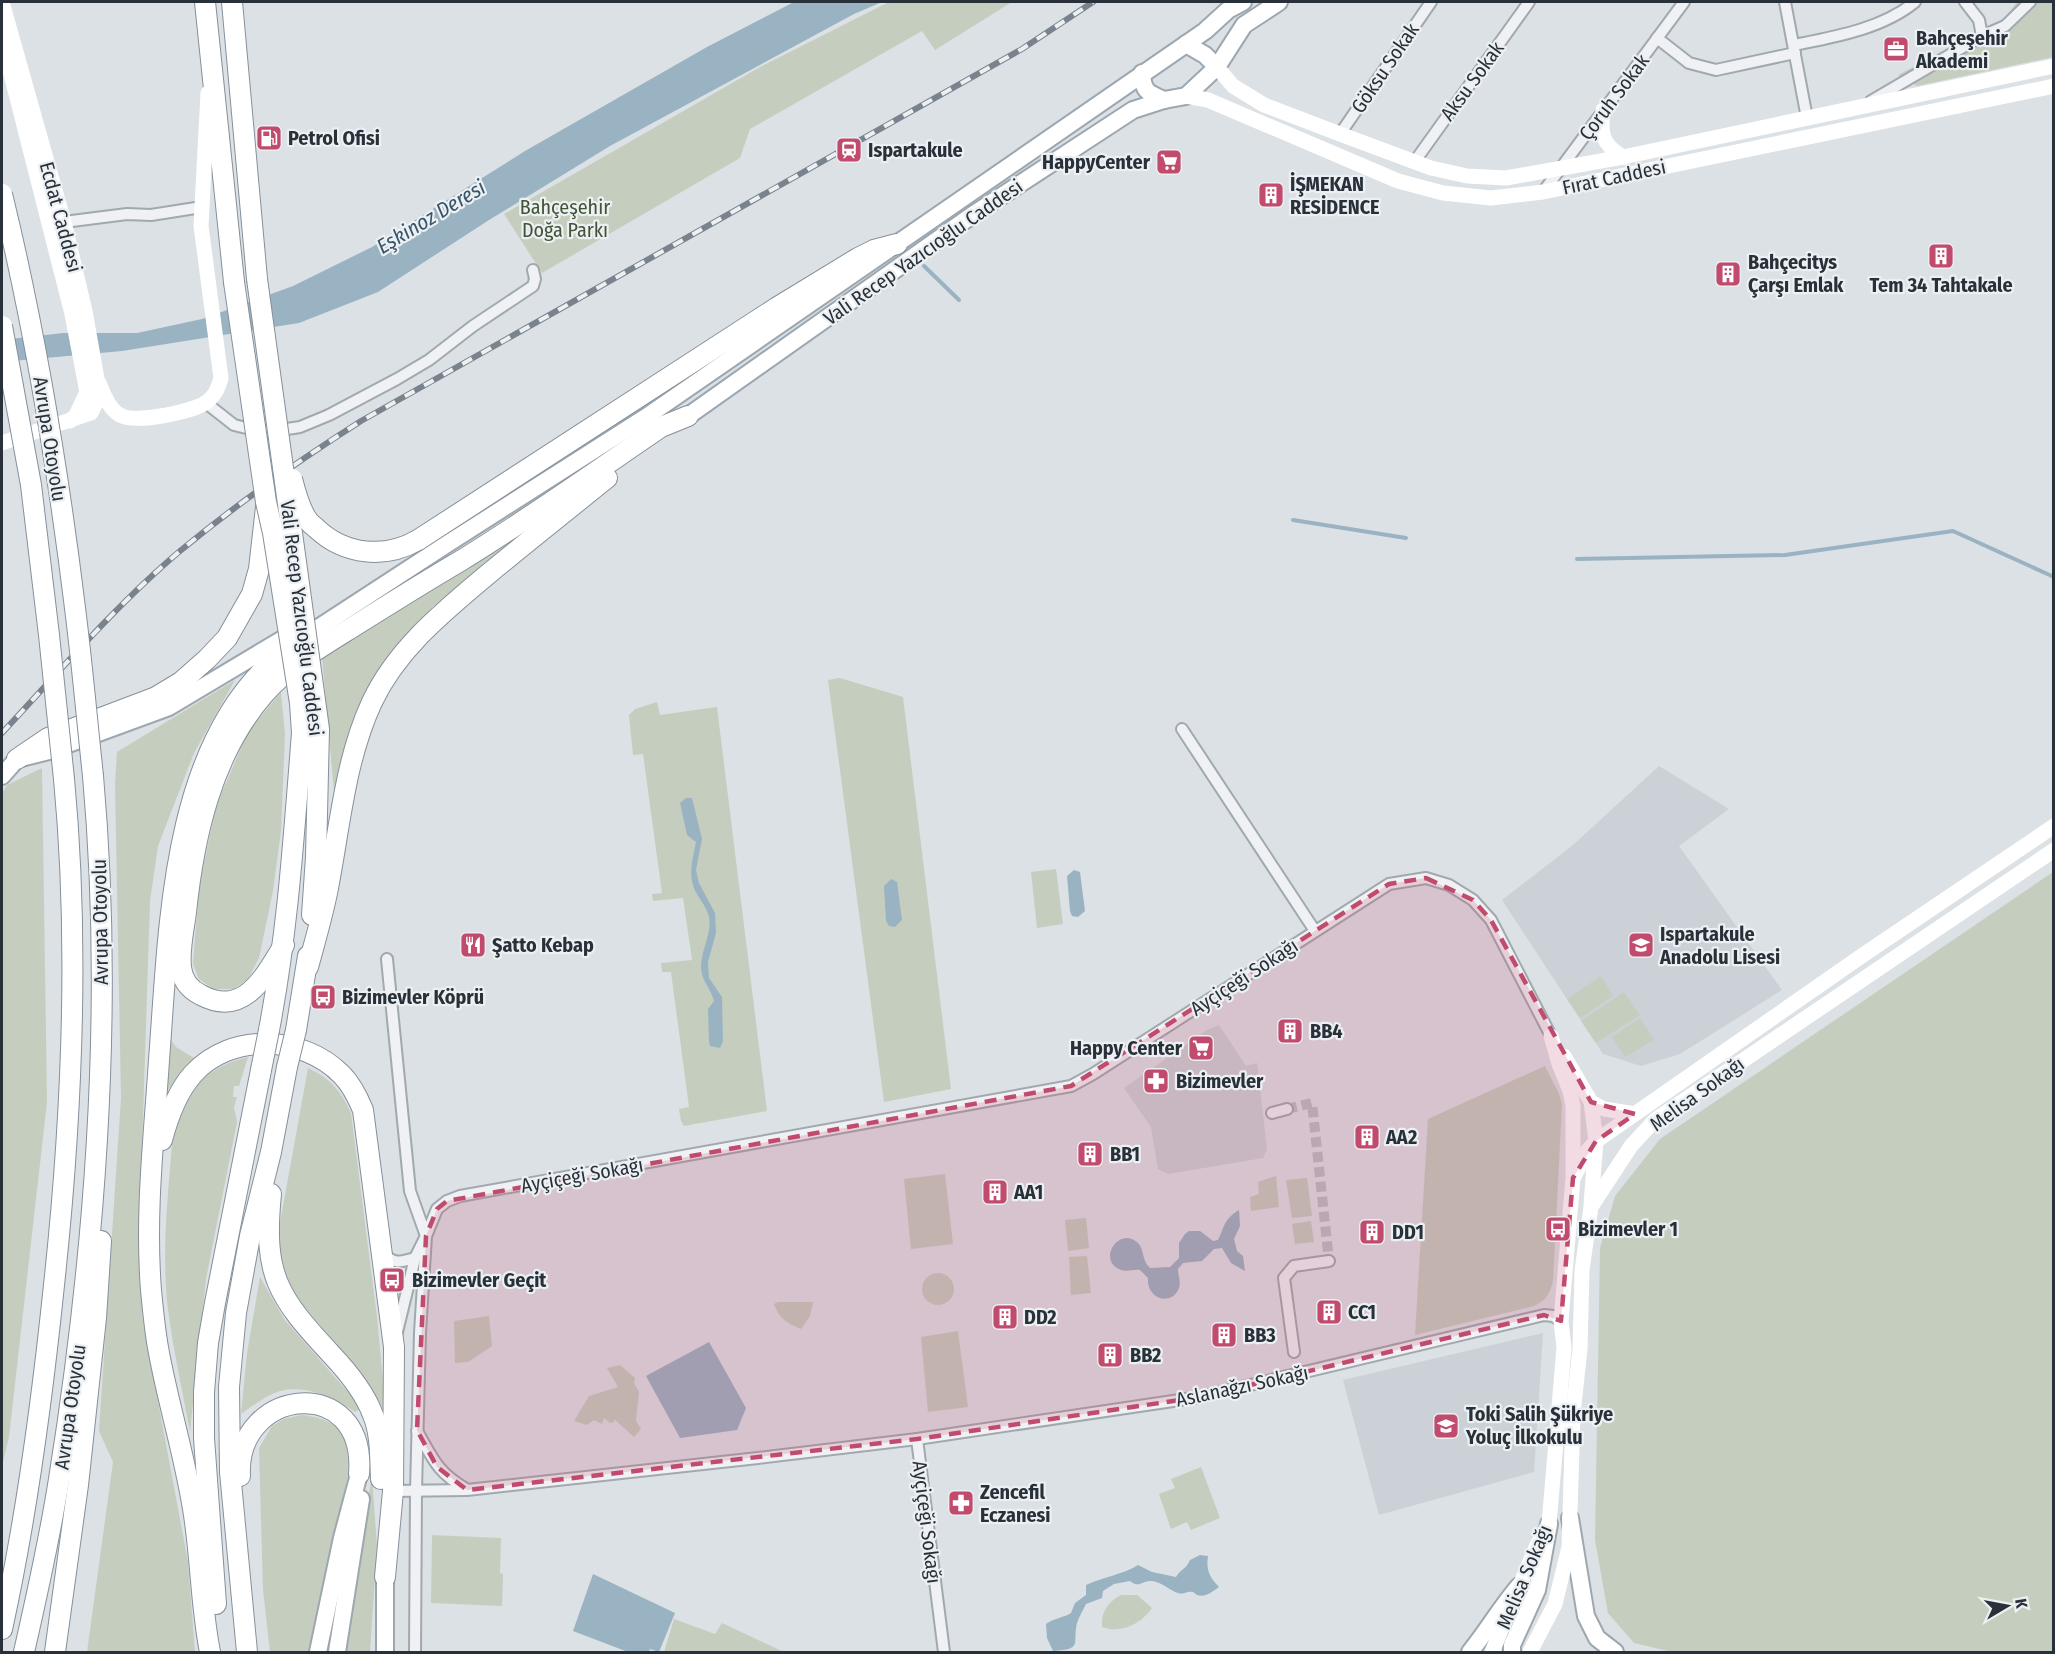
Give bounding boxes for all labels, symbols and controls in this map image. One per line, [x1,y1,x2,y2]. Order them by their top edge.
street label: Göksu Sokak [1346,18,1424,118]
place label: Bahçeşehir Akademi [1915,26,2009,73]
office icon: Bahçeşehir Akademi [1881,34,1911,64]
street label: Aksu Sokak [1435,36,1509,125]
street label: Çoruh Sokak [1574,49,1655,145]
fuel station icon: Petrol Ofisi [254,123,284,153]
place label: Petrol Ofisi [288,126,380,150]
station icon: Ispartakule [834,135,864,165]
place label: Ispartakule [868,138,963,162]
supermarket icon: HappyCenter [1154,147,1184,177]
place label: HappyCenter [1042,150,1151,174]
street label: Fırat Caddesi [1560,154,1668,200]
street label: Ecdat Caddesi [35,159,87,275]
place label: İŞMEKAN RESİDENCE [1290,172,1380,219]
water label: Eşkinoz Deresi [372,174,491,260]
street label: Vali Recep Yazıcıoğlu Caddesi [819,174,1027,330]
building icon: İŞMEKAN RESİDENCE [1256,180,1286,210]
park label: Bahçeşehir Doğa Parkı [520,195,610,242]
building icon: Tem 34 Tahtakale [1926,241,1956,271]
place label: Bahçecitys Çarşı Emlak [1748,250,1844,298]
building icon: Bahçecitys Çarşı Emlak [1713,259,1743,289]
place label: Tem 34 Tahtakale [1869,273,2013,297]
street label: Avrupa Otoyolu [28,375,72,503]
street label: Vali Recep Yazıcıoğlu Caddesi [276,499,328,737]
street label: Avrupa Otoyolu [87,859,113,985]
place label: Ispartakule Anadolu Lisesi [1659,922,1780,969]
restaurant icon: Şatto Kebap [458,930,488,960]
school or university icon: Ispartakule Anadolu Lisesi [1626,930,1656,960]
place label: Şatto Kebap [492,933,594,958]
street label: Ayçiçeği Sokağı [1186,933,1302,1021]
bus stop icon: Bizimevler Köprü [308,982,338,1012]
place label: Bizimevler Köprü [342,985,484,1009]
building icon: BB4 [1275,1016,1305,1046]
place label: BB4 [1310,1019,1342,1043]
supermarket icon: Happy Center [1186,1033,1216,1063]
place label: Happy Center [1070,1036,1183,1060]
street label: Melisa Sokağı [1645,1052,1749,1136]
pharmacy icon: Bizimevler [1141,1066,1171,1096]
place label: Bizimevler [1176,1069,1264,1093]
building icon: AA2 [1352,1122,1382,1152]
place label: AA2 [1385,1125,1417,1149]
building icon: BB1 [1075,1139,1105,1169]
place label: BB1 [1110,1142,1140,1166]
street label: Ayçiçeği Sokağı [519,1152,645,1198]
building icon: AA1 [980,1177,1010,1207]
place label: AA1 [1013,1180,1043,1204]
bus stop icon: Bizimevler 1 [1543,1214,1573,1244]
building icon: DD1 [1357,1217,1387,1247]
place label: Bizimevler 1 [1578,1217,1678,1241]
place label: DD1 [1392,1220,1424,1244]
bus stop icon: Bizimevler Geçit [377,1265,407,1295]
place label: Bizimevler Geçit [412,1268,547,1292]
building icon: CC1 [1314,1297,1344,1327]
place label: CC1 [1348,1300,1376,1324]
building icon: DD2 [990,1302,1020,1332]
place label: DD2 [1024,1305,1057,1329]
building icon: BB3 [1209,1320,1239,1350]
place label: BB3 [1244,1323,1276,1347]
building icon: BB2 [1095,1340,1125,1370]
street label: Avrupa Otoyolu [49,1343,91,1471]
place label: BB2 [1130,1343,1161,1367]
street label: Aslanağzı Sokağı [1174,1360,1310,1412]
place label: Toki Salih Şükriye Yoluç İlkokulu [1465,1402,1613,1449]
school or university icon: Toki Salih Şükriye Yoluç İlkokulu [1431,1411,1461,1441]
street label: Ayçiçeği Sokağı [908,1459,946,1585]
place label: Zencefil Eczanesi [980,1480,1050,1527]
pharmacy icon: Zencefil Eczanesi [946,1488,976,1518]
street label: Melisa Sokağı [1491,1521,1557,1633]
north arrow [1977,1576,2037,1636]
text: K [2011,1597,2032,1610]

